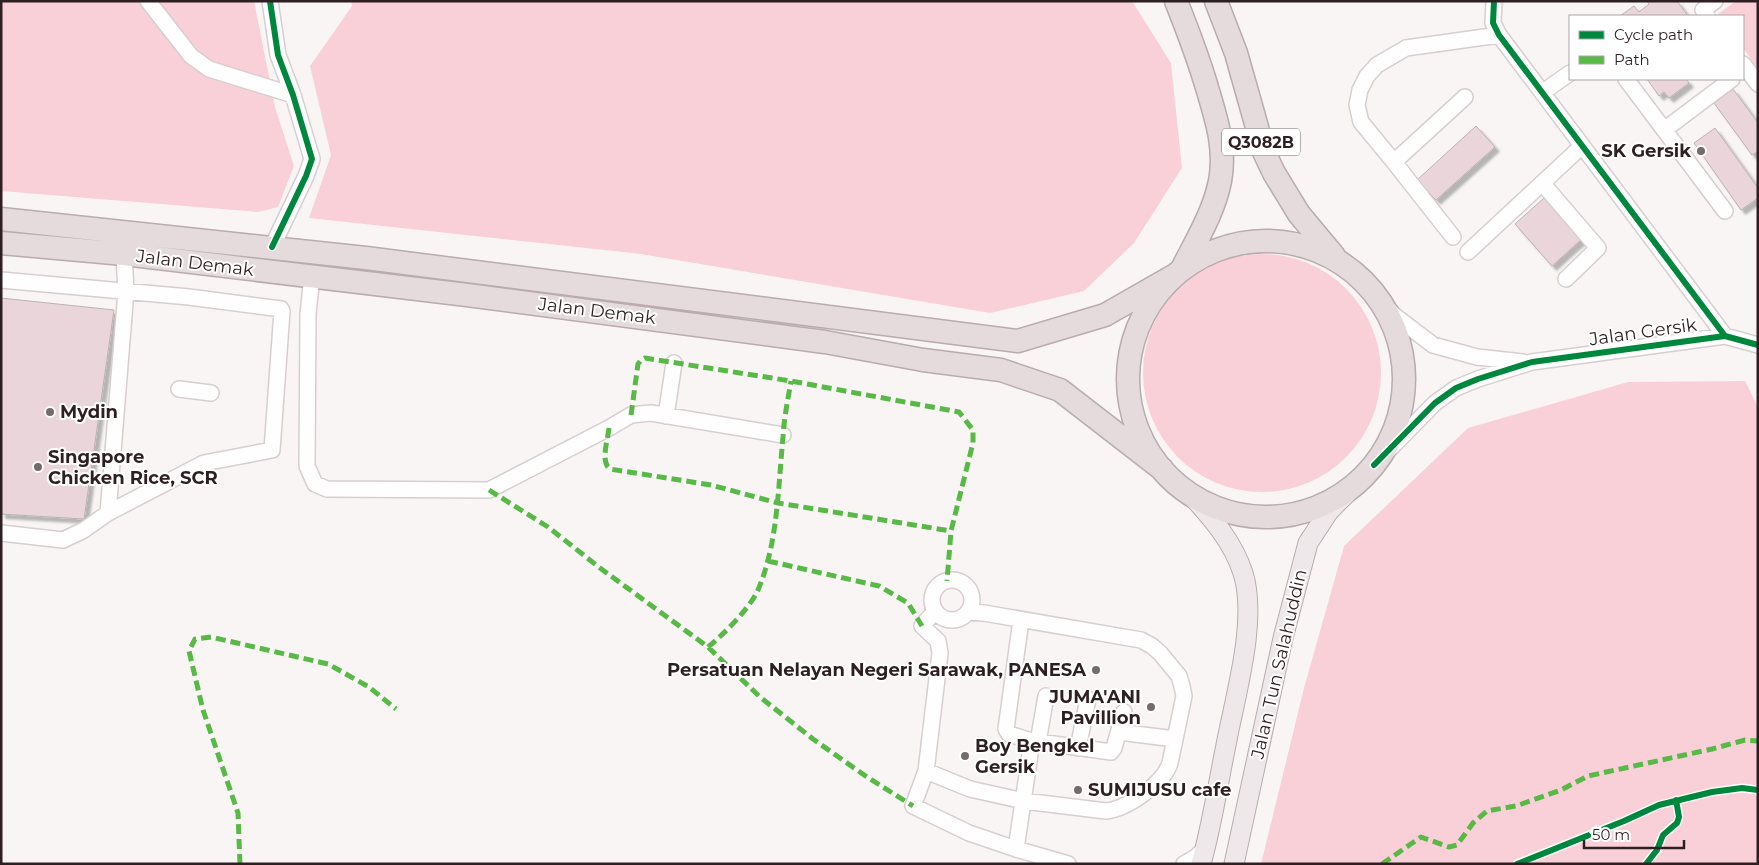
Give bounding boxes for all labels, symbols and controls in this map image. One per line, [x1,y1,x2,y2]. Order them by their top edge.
legend [1569,15,1744,80]
text: Cycle path [1614,25,1693,44]
text: Path [1614,50,1650,69]
road number: Q3082B [1222,128,1300,156]
place label: SK Gersik [1601,140,1691,162]
marker: SK Gersik [1695,145,1707,157]
street label: Jalan Demak [134,245,255,281]
street label: Jalan Demak [536,293,657,329]
street label: Jalan Gersik [1587,314,1698,351]
place label: Mydin [60,401,118,423]
marker: Mydin [44,406,56,418]
place label: Singapore Chicken Rice, SCR [48,446,218,489]
marker: Singapore Chicken Rice, SCR [32,461,44,473]
street label: Jalan Tun Salahuddin [1246,567,1312,762]
place label: Persatuan Nelayan Negeri Sarawak, PANESA [667,659,1086,681]
marker: Persatuan Nelayan Negeri Sarawak, PANESA [1090,664,1102,676]
place label: JUMA'ANI Pavillion [1048,686,1141,729]
marker: JUMA'ANI Pavillion [1145,701,1157,713]
place label: Boy Bengkel Gersik [975,735,1095,778]
marker: Boy Bengkel Gersik [959,750,971,762]
place label: SUMIJUSU cafe [1088,779,1231,801]
marker: SUMIJUSU cafe [1072,784,1084,796]
scale bar [1584,818,1684,850]
text: 50 m [1592,825,1630,844]

